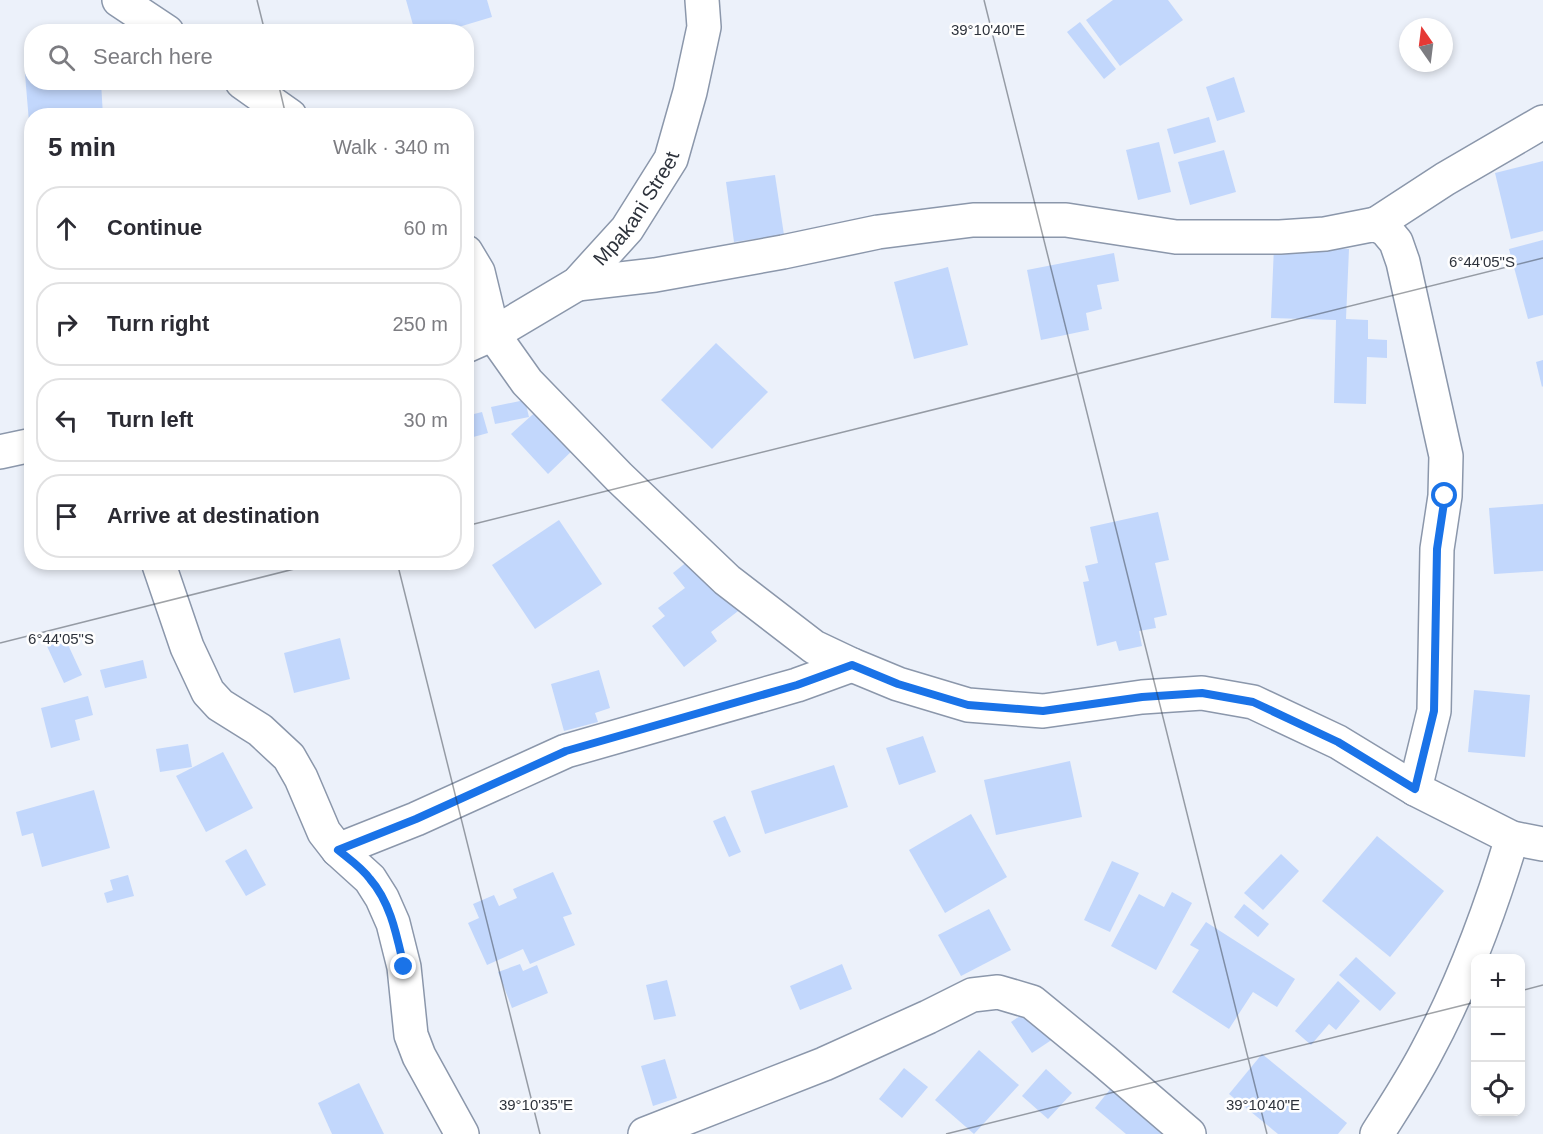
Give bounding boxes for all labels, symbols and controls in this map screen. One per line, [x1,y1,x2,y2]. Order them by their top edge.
north arrow [1399,18,1453,72]
text: 39°10'40"E [951,21,1025,38]
search box [24,24,474,90]
icon: search [45,41,78,74]
text: Search here [93,44,213,69]
text: 5 min [48,132,116,162]
text: Walk · 340 m [333,136,450,158]
street label: Mpakani Street [589,149,684,270]
icon: ahead [50,212,83,245]
text: Continue [107,215,202,240]
text: 60 m [404,217,448,239]
text: 6°44'05"S [1449,253,1515,270]
icon: right [50,308,83,341]
text: Turn right [107,311,209,336]
text: 250 m [392,313,448,335]
icon: left [50,404,83,437]
text: Turn left [107,407,193,432]
text: 30 m [404,409,448,431]
route start [1431,482,1457,508]
icon: arrive [50,500,83,533]
text: Arrive at destination [107,503,320,528]
text: 6°44'05"S [28,630,94,647]
route end [390,953,416,979]
map controls [1471,954,1525,1116]
button: + [1471,954,1525,1008]
button: − [1471,1008,1525,1062]
button: locate [1471,1062,1525,1116]
text: 39°10'35"E [499,1096,573,1113]
text: 39°10'40"E [1226,1096,1300,1113]

